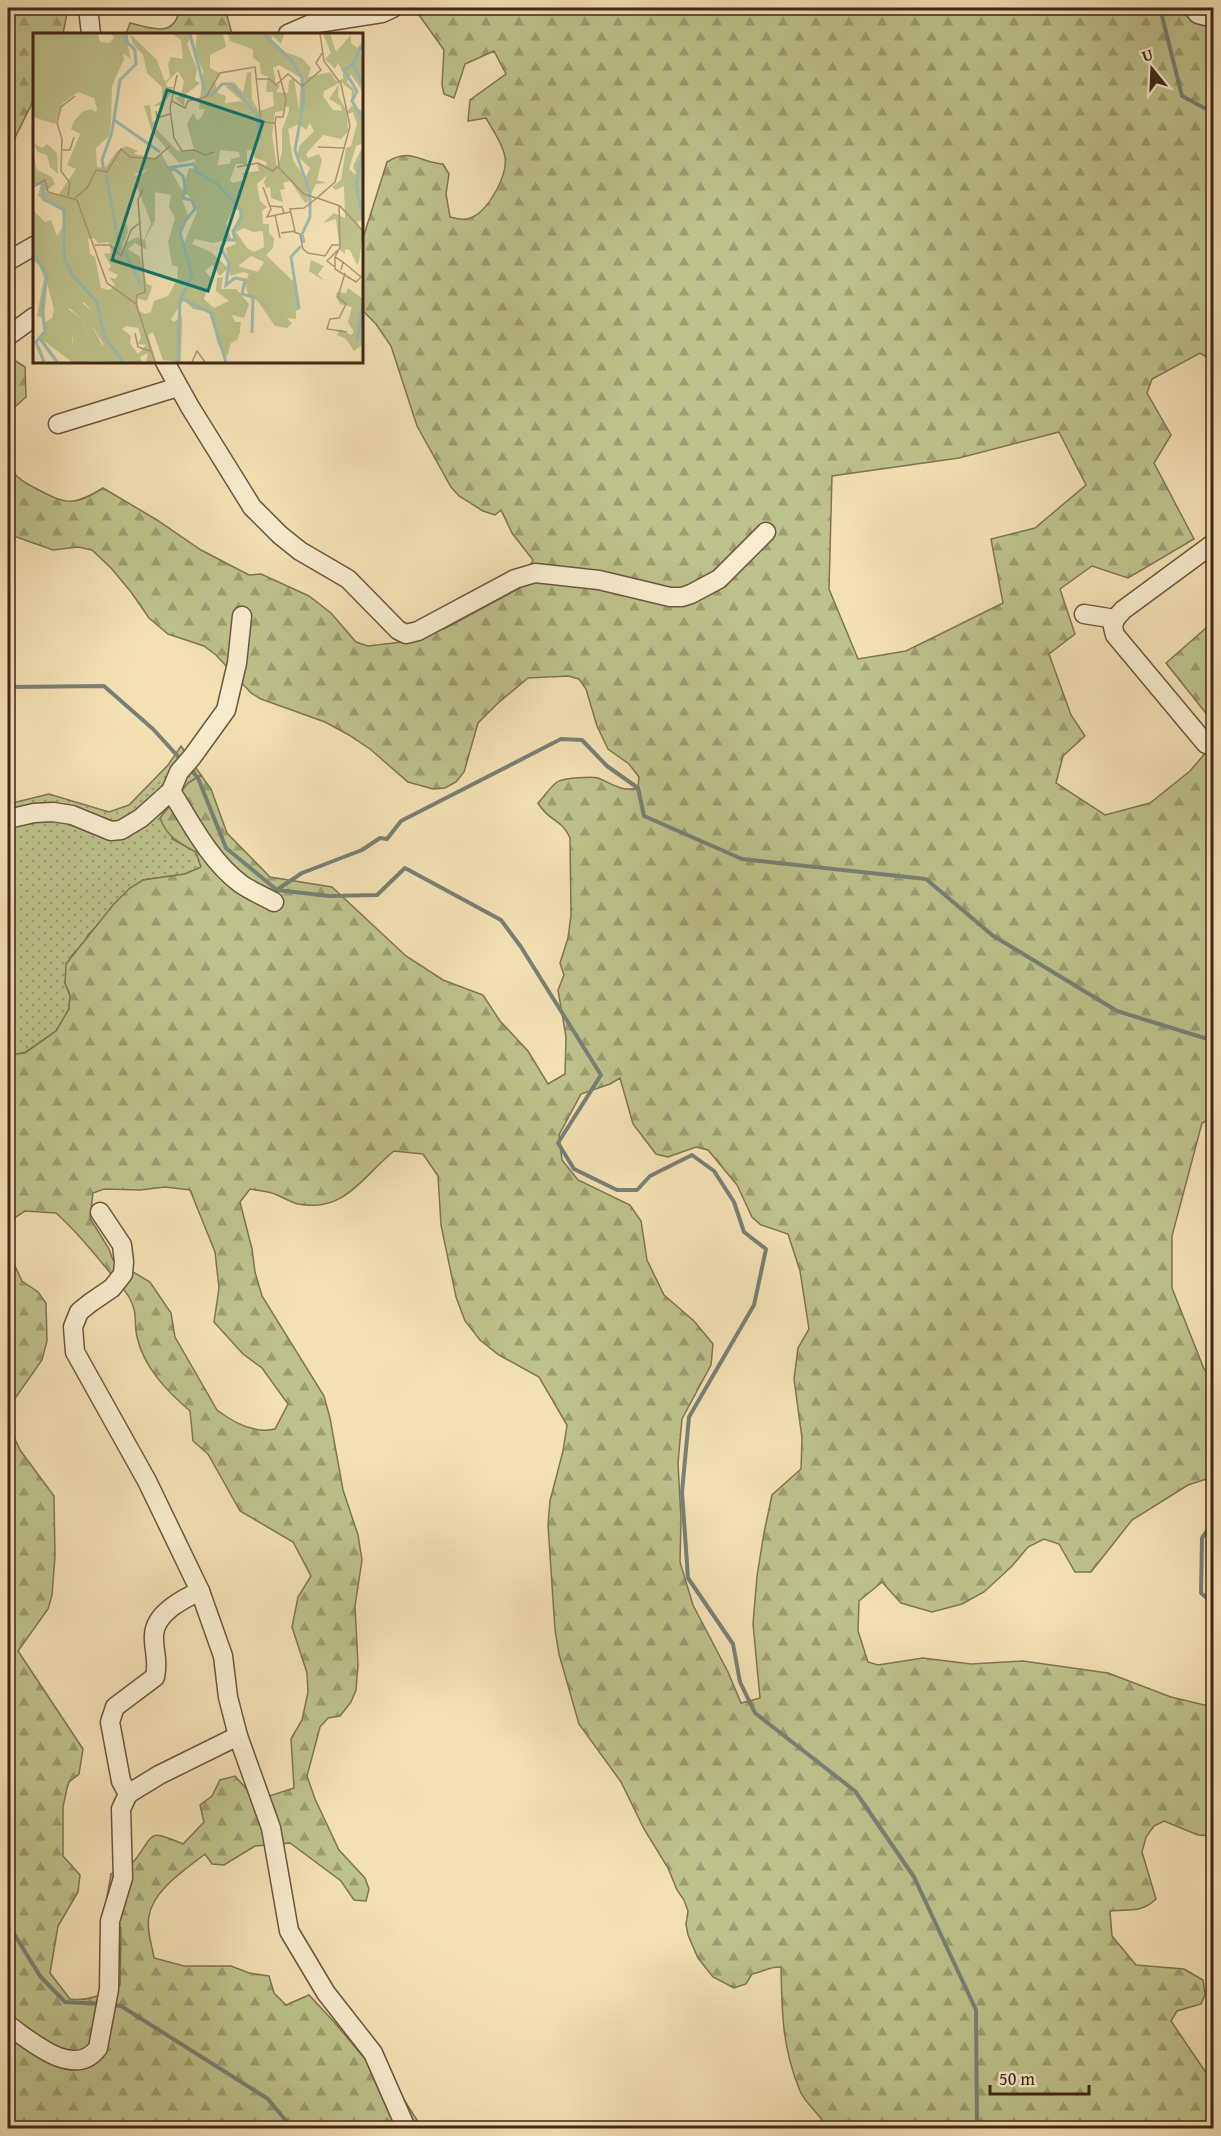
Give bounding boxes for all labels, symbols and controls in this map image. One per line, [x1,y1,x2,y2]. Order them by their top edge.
inset map [33,33,363,363]
north arrow [1122,39,1182,99]
text: U [1139,42,1156,68]
scale bar [990,2058,1089,2096]
text: 50 m [999,2065,1035,2092]

